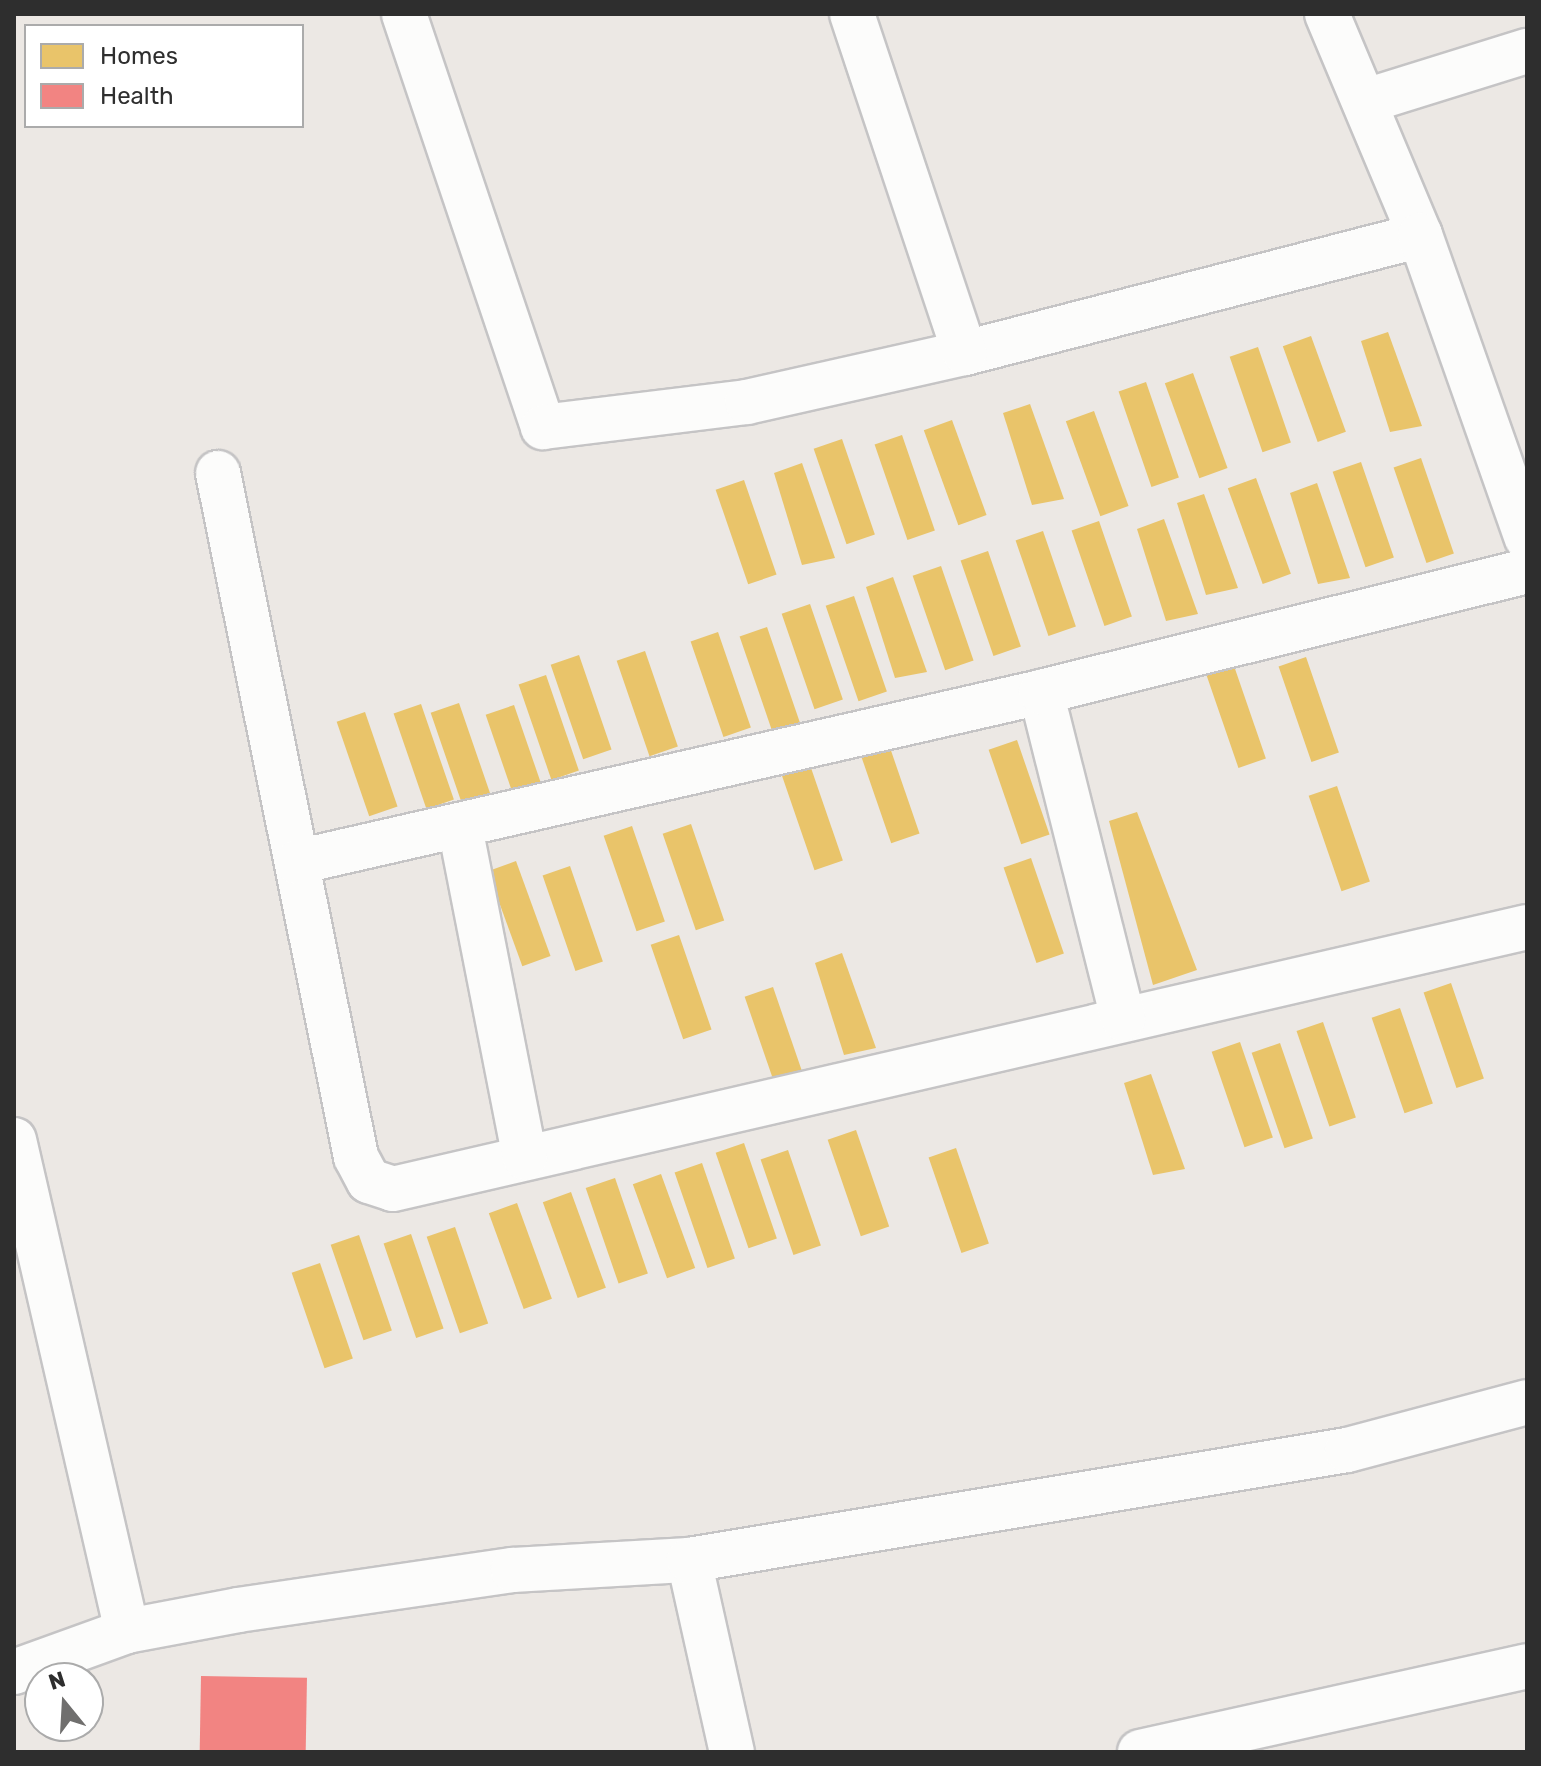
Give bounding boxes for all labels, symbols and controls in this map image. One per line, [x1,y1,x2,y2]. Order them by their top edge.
legend [24,24,304,128]
text: Homes [100,42,178,70]
text: Health [100,82,174,110]
north arrow [24,1662,104,1742]
text: N [45,1665,69,1696]

